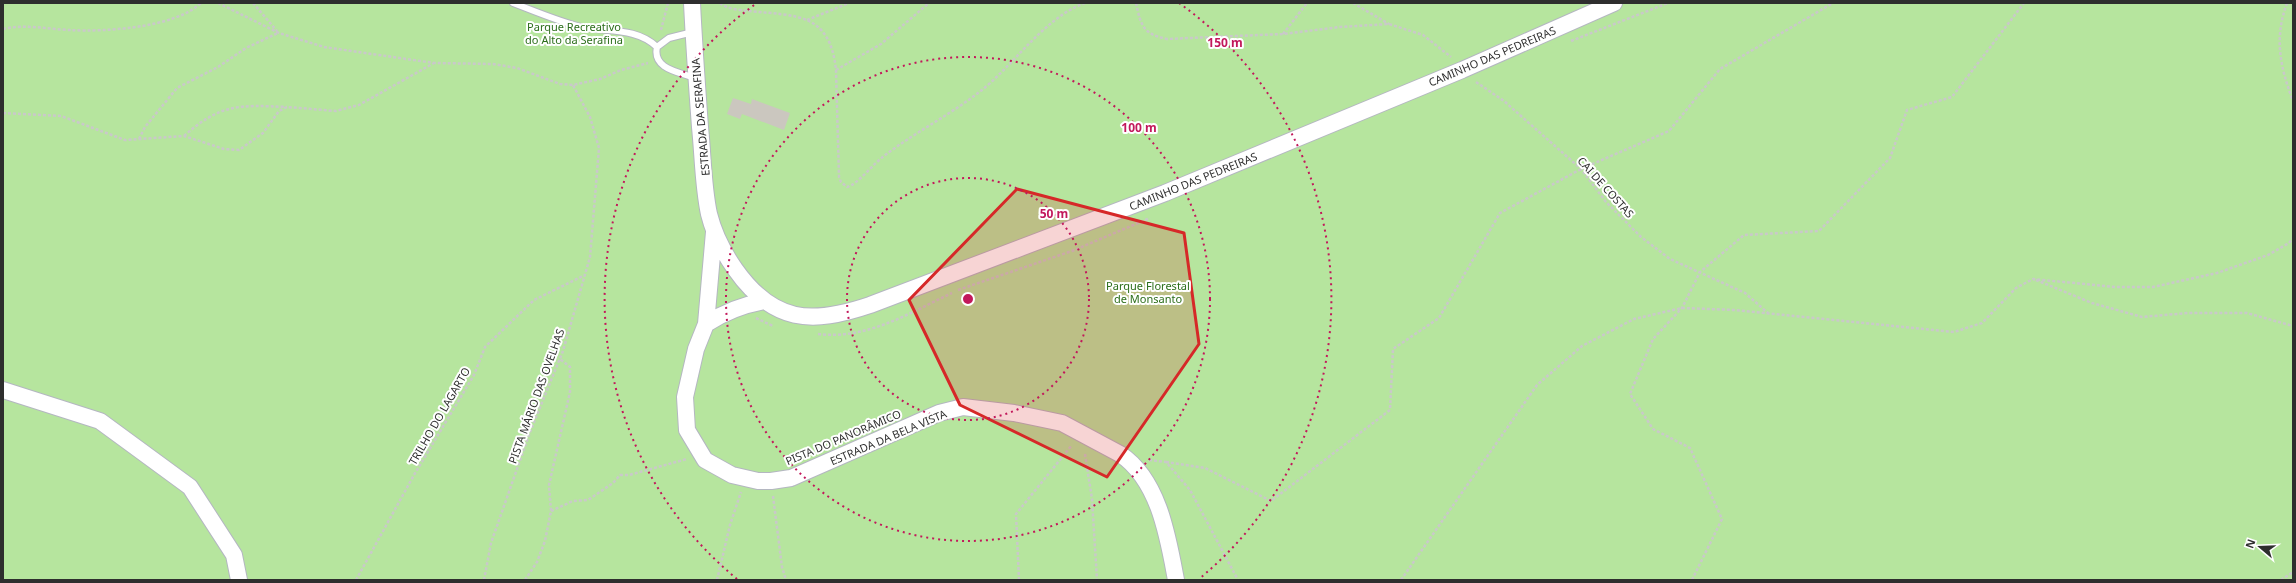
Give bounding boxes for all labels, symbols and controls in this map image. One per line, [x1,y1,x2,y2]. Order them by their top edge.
park label: Parque Recreativo do Alto da Serafina [525,19,623,47]
street label: CAMINHO DAS PEDREIRAS [1426,22,1558,90]
text: 150 m [1207,34,1243,51]
street label: ESTRADA DA SERAFINA [687,56,713,177]
text: 100 m [1121,119,1157,136]
street label: CAMINHO DAS PEDREIRAS [1127,148,1259,214]
street label: CAI DE COSTAS [1575,153,1637,221]
text: 50 m [1040,205,1068,222]
park label: Parque Florestal de Monsanto [1106,278,1190,306]
centre of rings [961,292,975,306]
street label: PISTA MÁRIO DAS OVELHAS [505,326,567,466]
street label: TRILHO DO LAGARTO [405,364,473,468]
street label: ESTRADA DA BELA VISTA [827,405,949,468]
street label: PISTA DO PANORÂMICO [783,406,903,468]
north arrow [2240,527,2280,567]
text: N [2242,537,2259,550]

